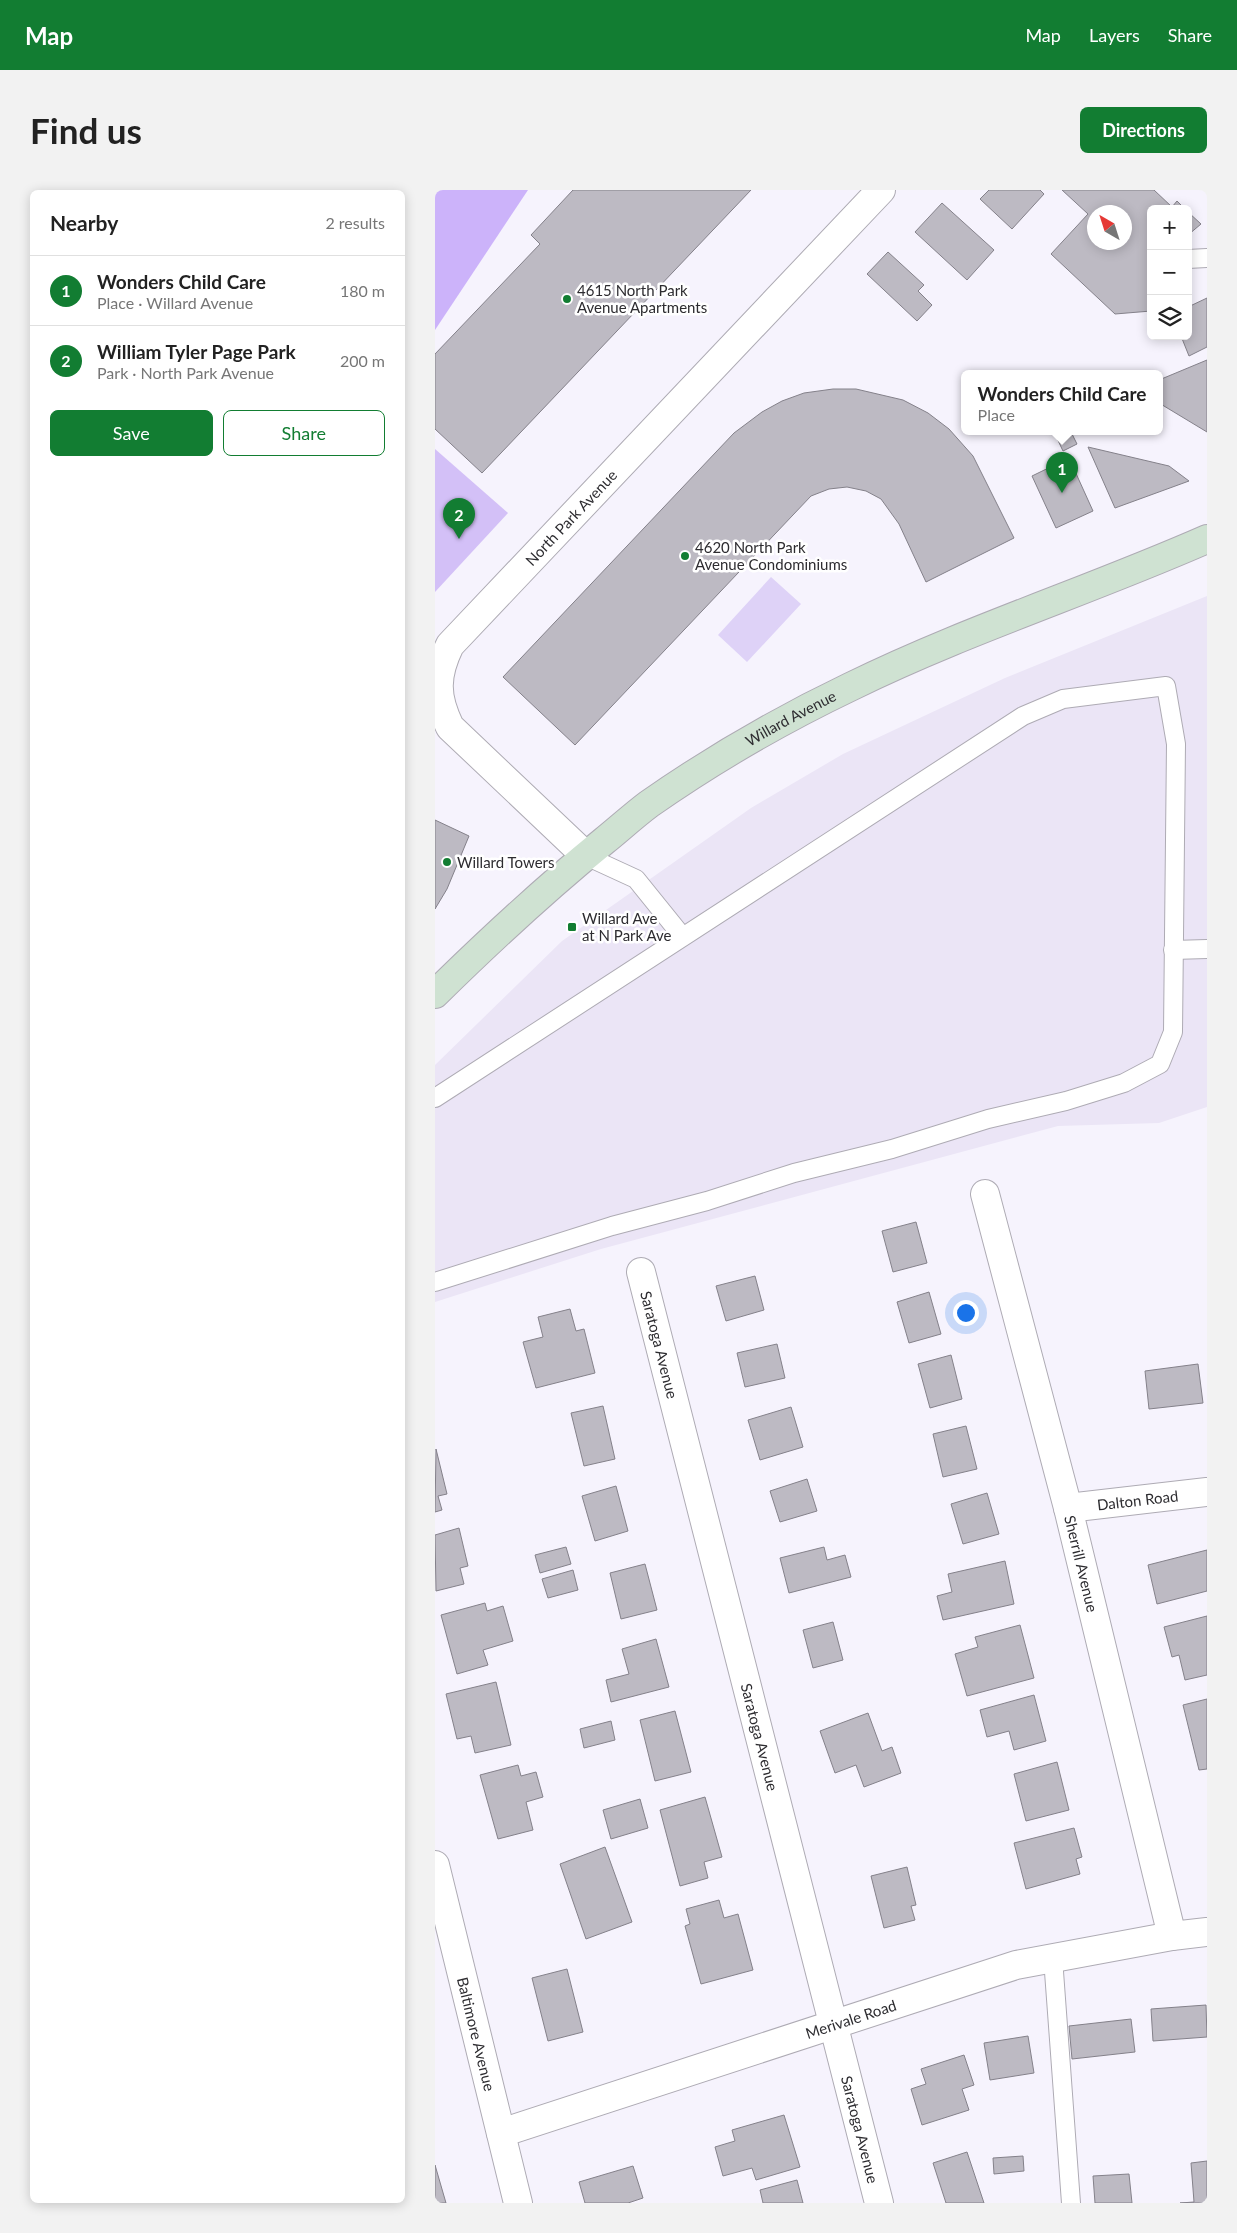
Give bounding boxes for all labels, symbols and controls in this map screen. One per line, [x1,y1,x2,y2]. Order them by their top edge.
text: Map [25,21,73,50]
text: Map [1025,24,1061,46]
text: Layers [1089,24,1140,46]
text: Share [1168,24,1212,46]
button: Directions [1080,107,1207,153]
text: Find us [30,109,142,151]
north arrow [1087,205,1132,250]
map controls [1147,205,1192,340]
button: + [1147,205,1192,250]
text: Nearby [50,210,118,235]
text: 2 results [325,213,385,232]
button: − [1147,250,1192,295]
text: Wonders Child Care [97,270,266,293]
text: 1 [61,281,71,300]
text: 180 m [340,281,385,300]
place label: 4615 North Park Avenue Apartments [577,281,707,316]
text: Place · Willard Avenue [97,293,253,312]
marker: 4615 North Park Avenue Apartments [561,293,573,305]
button: layers [1147,295,1192,340]
text: William Tyler Page Park [97,340,296,363]
text: 2 [61,351,71,370]
text: 200 m [340,351,385,370]
text: Park · North Park Avenue [97,363,274,382]
popup [961,370,1163,435]
text: Wonders Child Care [978,382,1146,405]
text: Place [978,405,1015,424]
button: Save [50,410,213,456]
button: Share [223,410,385,456]
pin: 1 [1046,452,1078,493]
street label: North Park Avenue [521,466,621,569]
pin: 2 [443,498,475,539]
place label: 4620 North Park Avenue Condominiums [695,538,847,573]
marker: 4620 North Park Avenue Condominiums [679,550,691,562]
street label: Willard Avenue [742,686,839,750]
place label: Willard Towers [457,853,555,871]
marker: Willard Towers [441,856,453,868]
place label: Willard Ave at N Park Ave [582,909,672,944]
marker: Willard Ave at N Park Ave [566,921,578,933]
street label: Saratoga Avenue [637,1289,682,1400]
your location [953,1300,979,1326]
street label: Dalton Road [1096,1486,1179,1514]
street label: Sherrill Avenue [1061,1513,1102,1614]
street label: Saratoga Avenue [737,1681,782,1793]
street label: Baltimore Avenue [454,1975,499,2093]
street label: Merivale Road [803,1996,899,2042]
street label: Saratoga Avenue [838,2074,883,2185]

